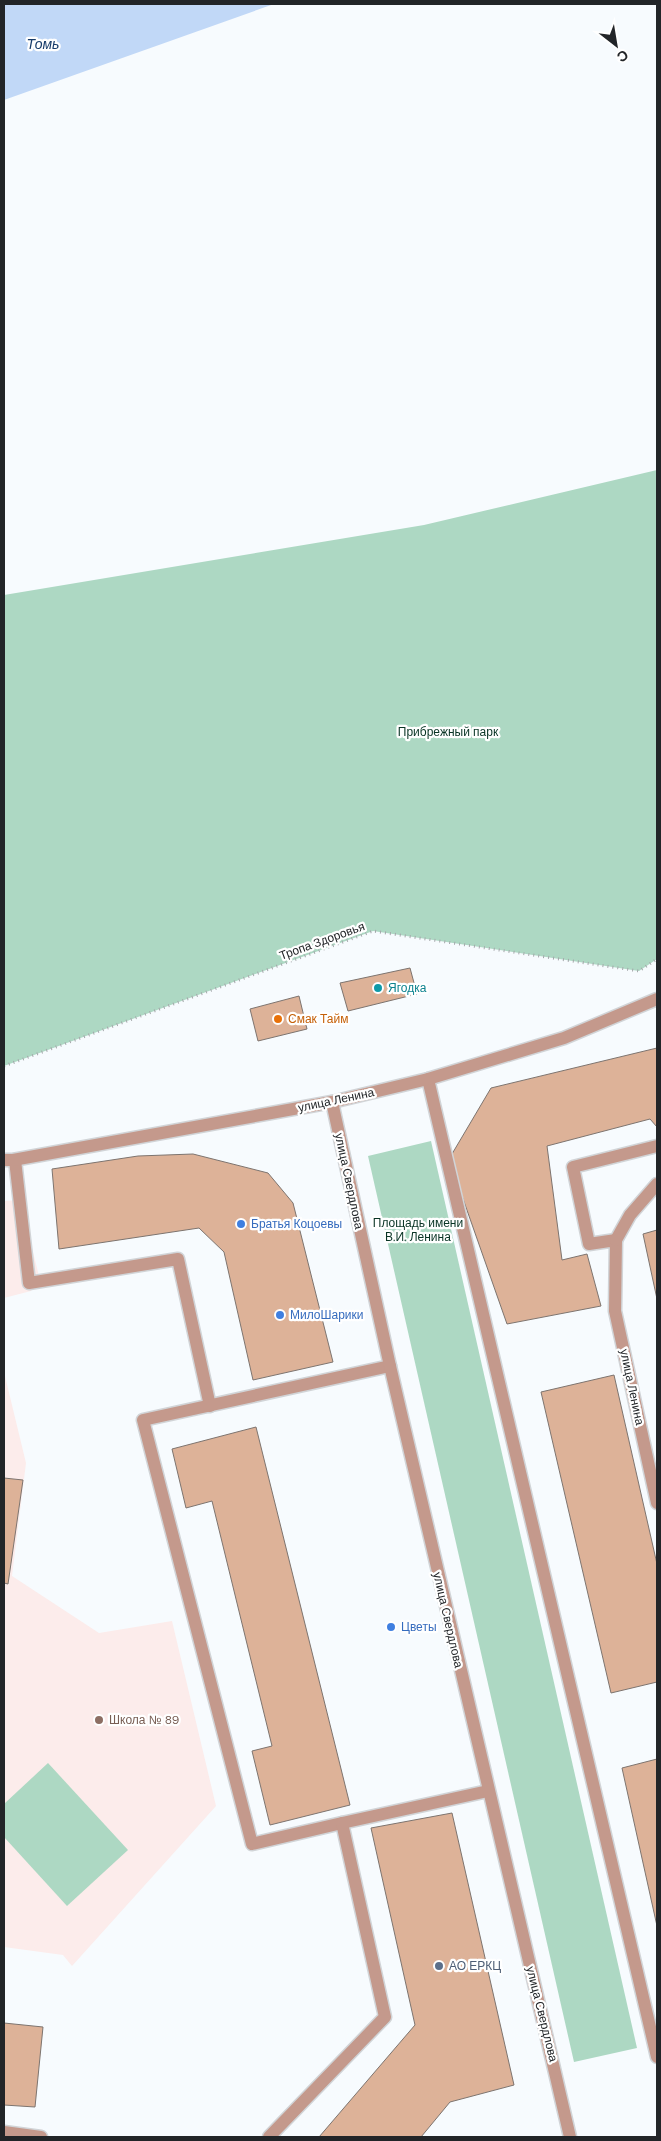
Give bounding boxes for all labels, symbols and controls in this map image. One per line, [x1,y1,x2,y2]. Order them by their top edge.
north arrow [591,20,641,70]
water label: Томь [27,35,59,53]
text: С [614,46,632,66]
park label: Прибрежный парк [398,724,499,740]
street label: Тропа Здоровья [277,918,367,964]
place label: Ягодка [388,980,427,996]
marker: Ягодка [372,982,384,994]
place label: Смак Тайм [288,1011,348,1027]
marker: Смак Тайм [272,1013,284,1025]
street label: улица Ленина [296,1084,376,1116]
street label: улица Свердлова [331,1131,367,1231]
park label: Площадь имени В.И. Ленина [373,1215,463,1245]
place label: Братья Коцоевы [251,1216,342,1232]
marker: Братья Коцоевы [235,1218,247,1230]
place label: МилоШарики [290,1307,364,1323]
marker: МилоШарики [274,1309,286,1321]
street label: улица Ленина [616,1347,648,1427]
street label: улица Свердлова [429,1571,467,1670]
place label: Цветы [401,1619,437,1635]
marker: Цветы [385,1621,397,1633]
place label: Школа № 89 [109,1712,179,1728]
marker: Школа № 89 [93,1714,105,1726]
place label: АО ЕРКЦ [449,1958,501,1974]
marker: АО ЕРКЦ [433,1960,445,1972]
street label: улица Свердлова [522,1965,562,2064]

